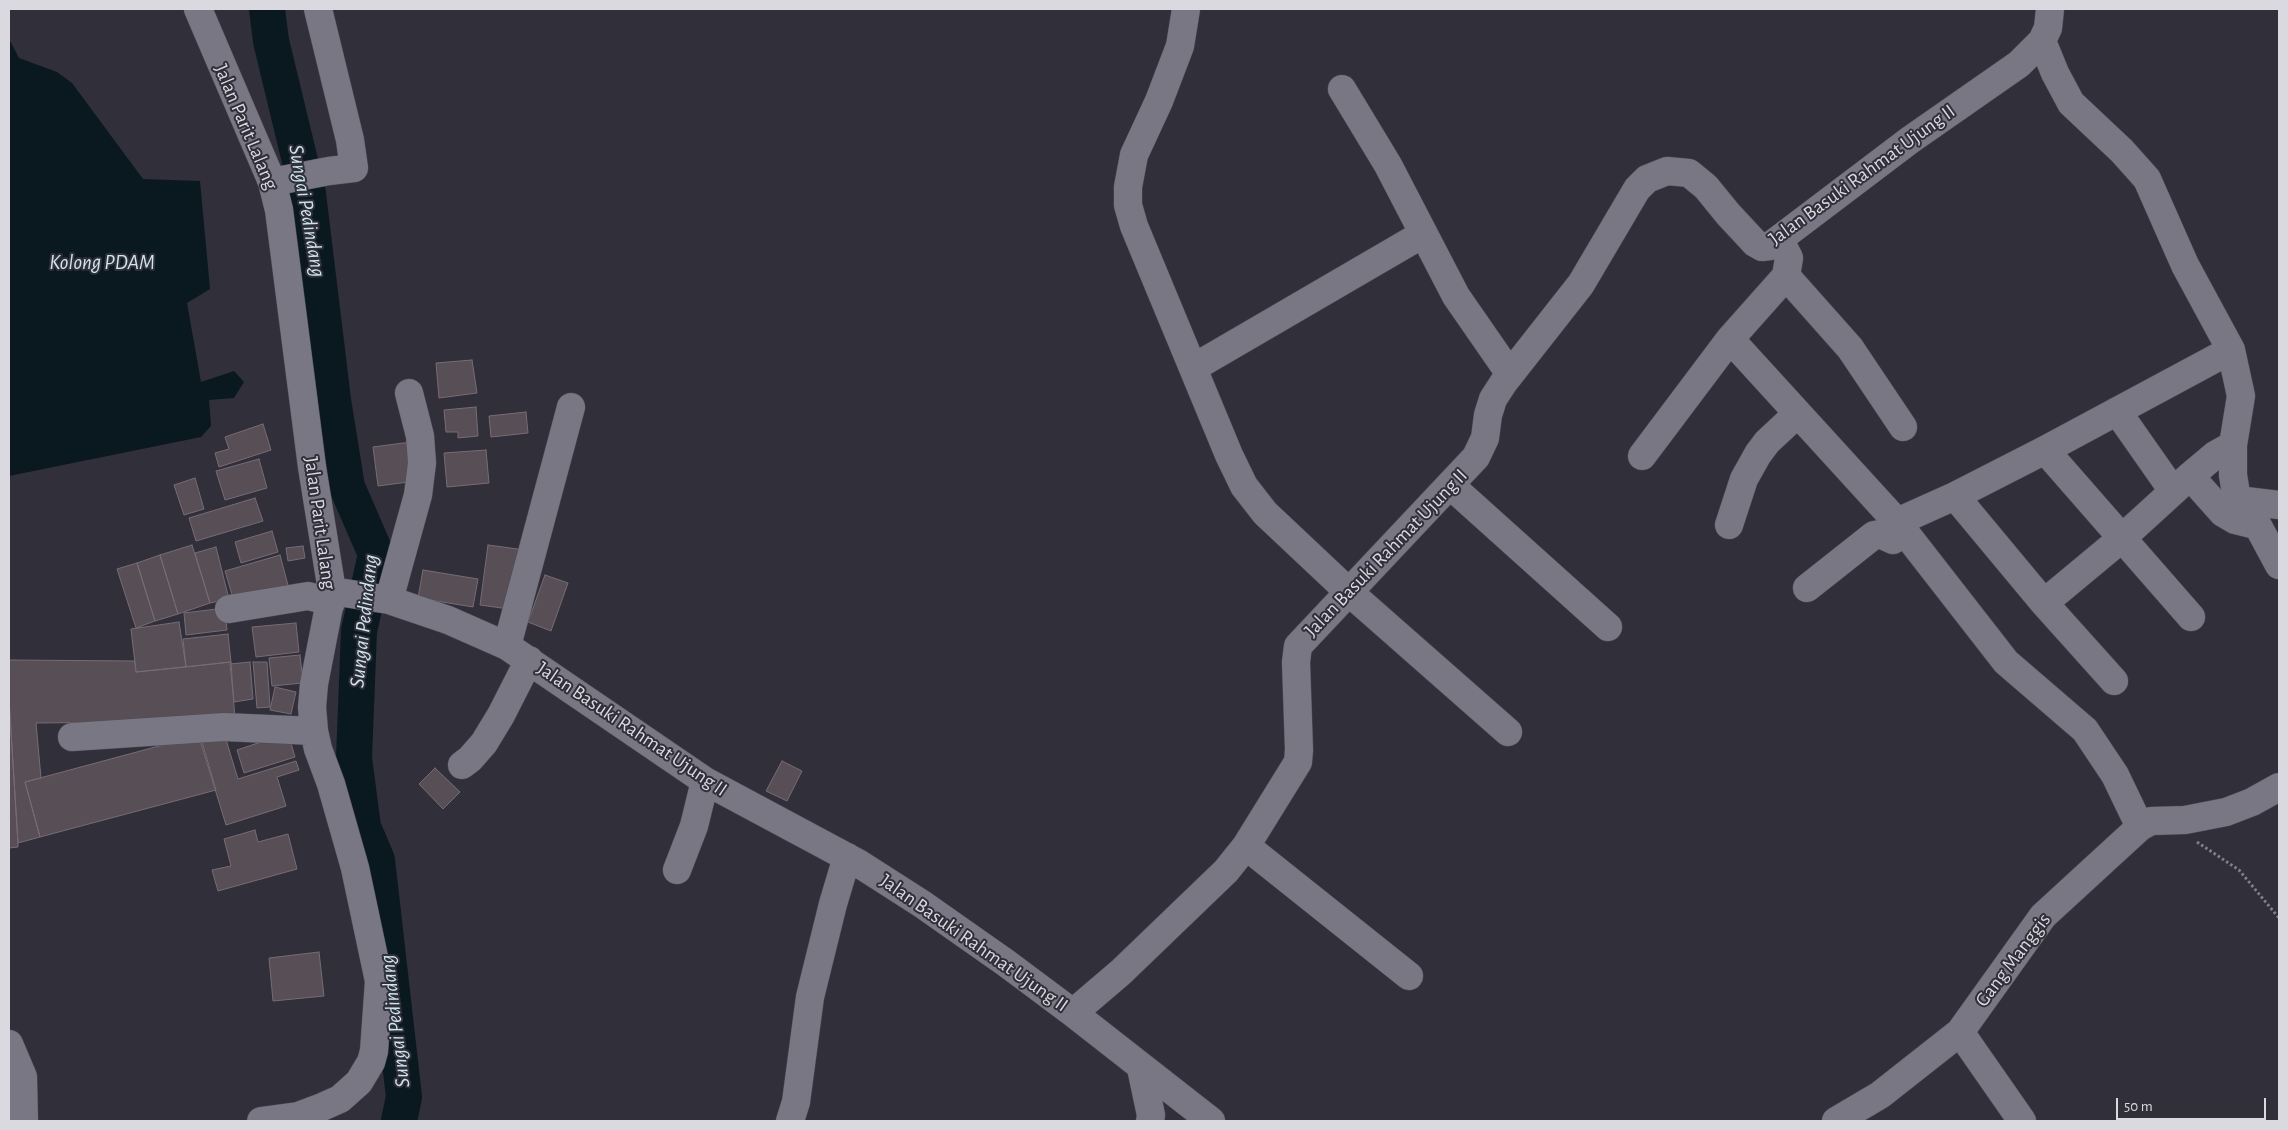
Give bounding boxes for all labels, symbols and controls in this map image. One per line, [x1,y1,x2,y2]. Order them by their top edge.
street label: Jalan Parit Lalang [209,61,283,193]
street label: Jalan Basuki Rahmat Ujung II [1764,99,1960,251]
water label: Sungai Pedindang [283,143,331,279]
water label: Kolong PDAM [49,250,155,276]
street label: Jalan Parit Lalang [299,455,341,591]
street label: Jalan Basuki Rahmat Ujung II [1299,464,1473,642]
water label: Sungai Pedindang [344,553,384,689]
street label: Jalan Basuki Rahmat Ujung II [532,656,732,802]
street label: Jalan Basuki Rahmat Ujung II [875,869,1073,1017]
street label: Gang Manggis [1970,909,2056,1011]
water label: Sungai Pedindang [374,953,416,1089]
scale bar [2118,1088,2268,1120]
text: 50 m [2124,1099,2153,1114]

